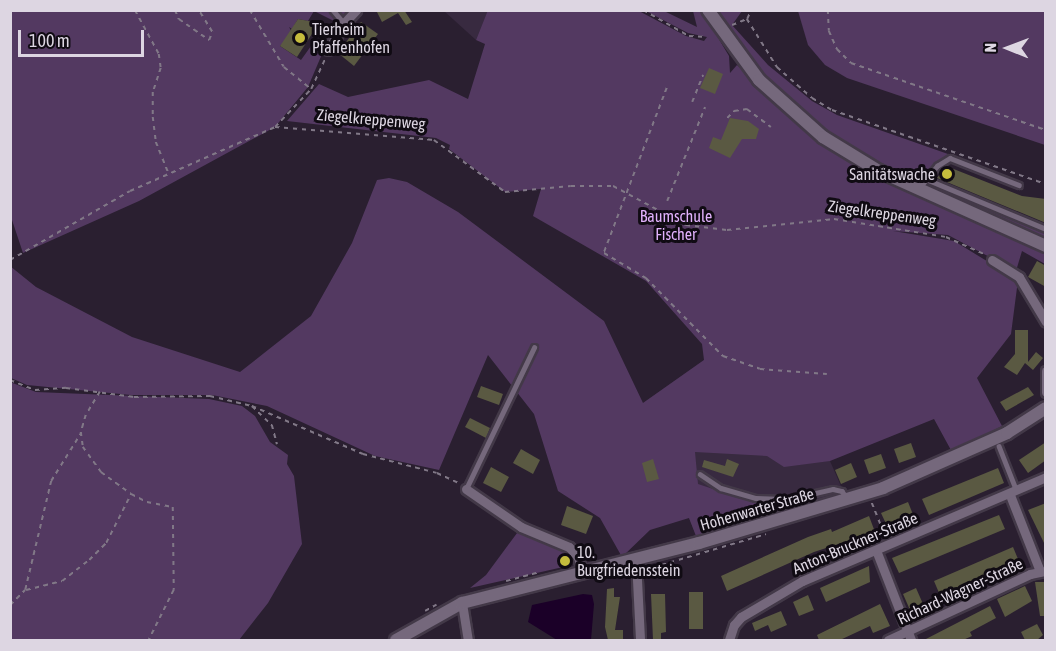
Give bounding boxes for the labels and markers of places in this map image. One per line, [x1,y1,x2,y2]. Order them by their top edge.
place label: Tierheim Pfaffenhofen [312,19,390,57]
marker: Tierheim Pfaffenhofen [293,31,307,45]
place label: Sanitätswache [849,164,935,184]
marker: Sanitätswache [940,167,954,181]
place label: 10. Burgfriedensstein [577,542,680,580]
marker: 10. Burgfriedensstein [558,554,572,568]

